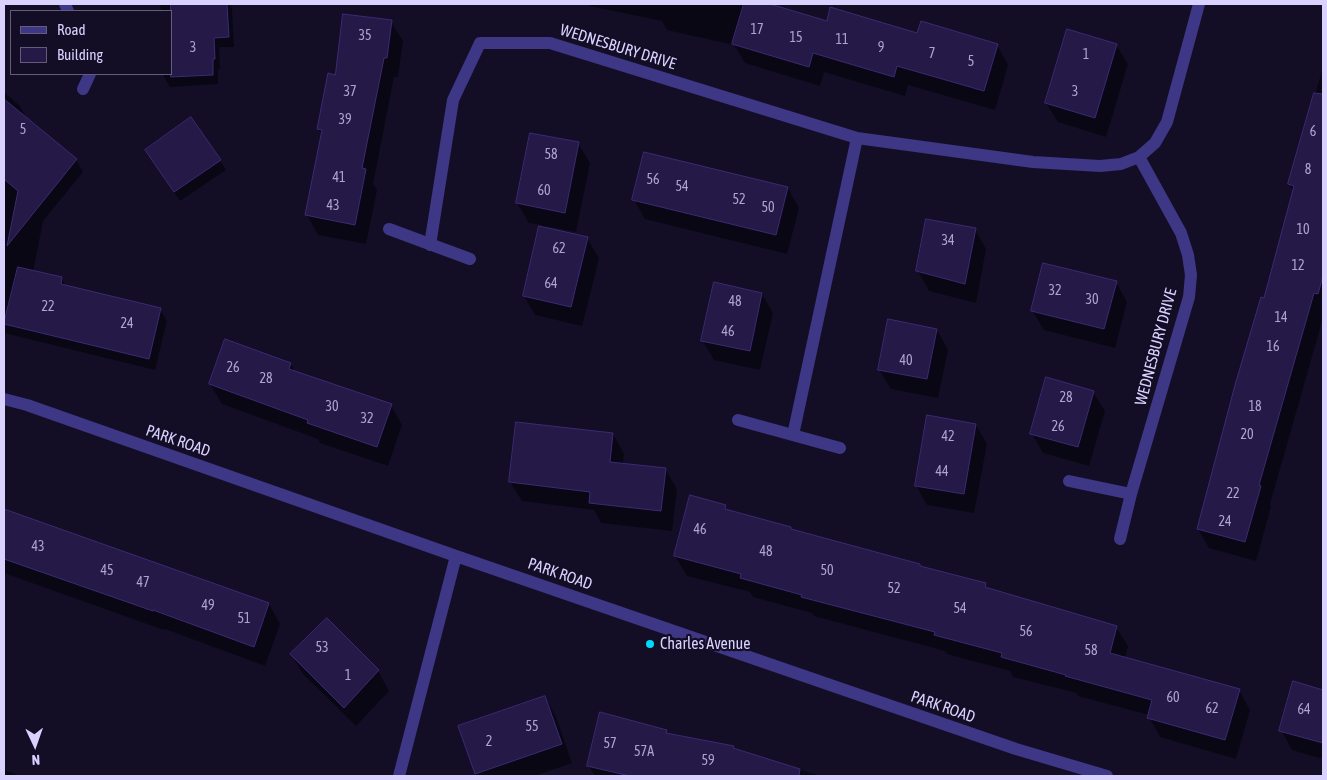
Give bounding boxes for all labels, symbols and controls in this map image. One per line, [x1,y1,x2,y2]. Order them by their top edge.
legend [10,10,172,75]
street label: WEDNESBURY DRIVE [558,20,678,74]
text: Road [57,21,86,38]
house number: 17 [750,22,764,38]
house number: 35 [358,28,372,44]
house number: 15 [789,30,803,46]
house number: 11 [835,32,849,48]
house number: 3 [190,40,196,56]
house number: 9 [878,40,884,56]
text: Building [57,46,103,63]
house number: 7 [929,46,935,62]
house number: 1 [1083,47,1089,63]
house number: 5 [968,54,974,70]
house number: 37 [343,84,357,100]
house number: 3 [1072,84,1078,100]
house number: 39 [338,112,352,128]
house number: 5 [20,122,26,138]
house number: 6 [1310,124,1316,140]
house number: 58 [544,147,558,163]
house number: 8 [1305,162,1311,178]
house number: 41 [332,170,346,186]
house number: 56 [646,172,660,188]
house number: 54 [675,179,689,195]
house number: 60 [537,183,551,199]
house number: 52 [732,192,746,208]
house number: 43 [326,198,340,214]
house number: 50 [761,200,775,216]
house number: 10 [1296,222,1310,238]
house number: 34 [941,233,955,249]
house number: 62 [552,241,566,257]
house number: 12 [1291,258,1305,274]
house number: 64 [544,276,558,292]
house number: 32 [1048,283,1062,299]
street label: WEDNESBURY DRIVE [1131,286,1181,408]
house number: 30 [1085,292,1099,308]
house number: 48 [728,294,742,310]
house number: 22 [41,299,55,315]
house number: 14 [1274,310,1288,326]
house number: 24 [120,316,134,332]
house number: 46 [721,324,735,340]
house number: 16 [1266,339,1280,355]
house number: 40 [899,353,913,369]
house number: 26 [226,360,240,376]
house number: 28 [259,371,273,387]
house number: 28 [1059,390,1073,406]
house number: 30 [325,399,339,415]
house number: 18 [1248,399,1262,415]
house number: 32 [360,411,374,427]
house number: 26 [1051,419,1065,435]
street label: PARK ROAD [143,421,213,461]
house number: 20 [1240,427,1254,443]
house number: 42 [941,429,955,445]
house number: 44 [935,464,949,480]
house number: 22 [1226,486,1240,502]
house number: 24 [1218,514,1232,530]
house number: 46 [693,522,707,538]
house number: 43 [31,539,45,555]
house number: 48 [759,544,773,560]
street label: PARK ROAD [525,554,595,594]
house number: 45 [100,563,114,579]
house number: 50 [820,563,834,579]
house number: 47 [136,575,150,591]
house number: 52 [887,581,901,597]
house number: 49 [201,598,215,614]
house number: 54 [953,601,967,617]
house number: 51 [237,611,251,627]
house number: 56 [1019,624,1033,640]
place label: Charles Avenue [660,634,751,654]
marker: Charles Avenue [644,638,656,650]
house number: 53 [315,640,329,656]
house number: 58 [1084,643,1098,659]
house number: 1 [345,668,351,684]
street label: PARK ROAD [908,687,978,727]
house number: 60 [1166,690,1180,706]
house number: 62 [1205,701,1219,717]
house number: 64 [1297,702,1311,718]
house number: 55 [525,719,539,735]
north arrow [10,720,60,770]
house number: 2 [486,734,492,750]
house number: 57 [603,736,617,752]
house number: 57A [634,744,654,760]
text: N [31,752,40,768]
house number: 59 [701,753,715,769]

